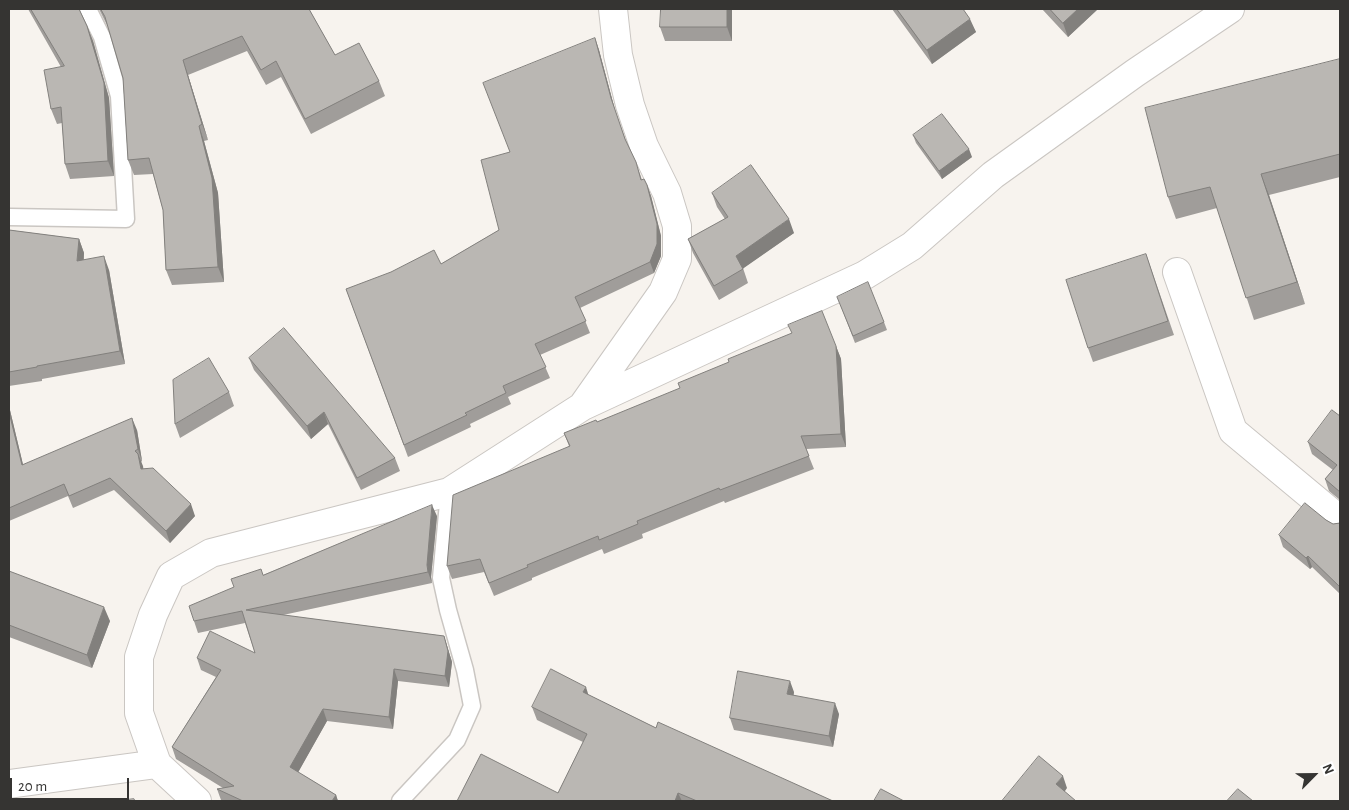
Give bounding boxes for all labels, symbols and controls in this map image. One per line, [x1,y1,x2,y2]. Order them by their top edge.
north arrow [1289,750,1339,800]
text: N [1319,762,1336,776]
scale bar [12,768,131,800]
text: 20 m [18,779,47,794]

